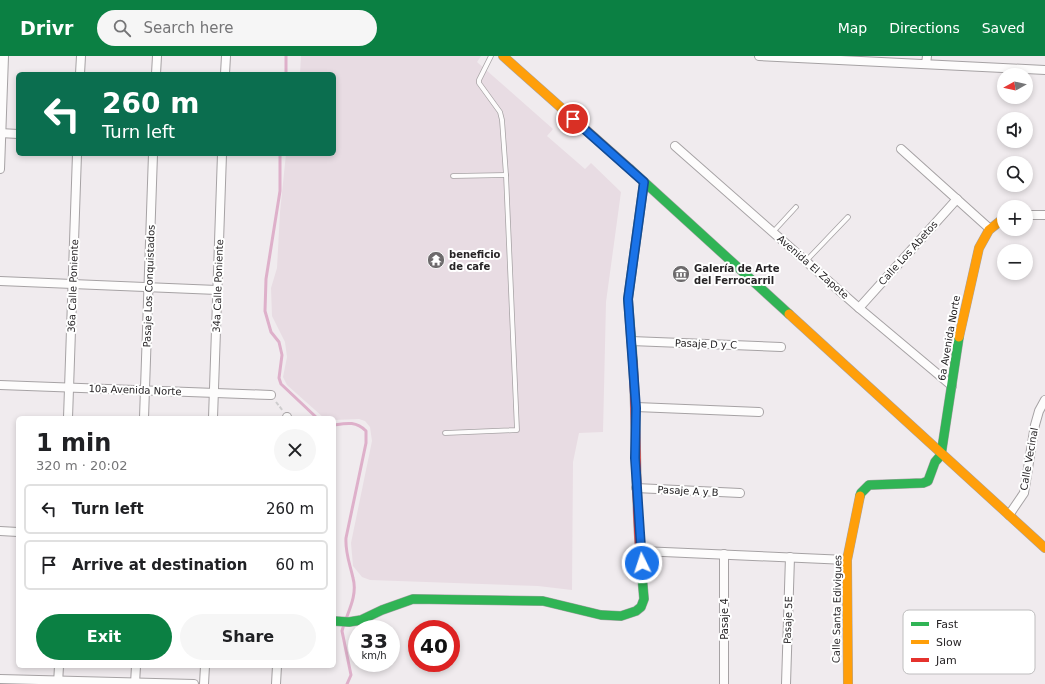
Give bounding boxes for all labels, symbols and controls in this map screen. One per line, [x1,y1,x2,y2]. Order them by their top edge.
search box [97,10,377,46]
text: Drivr [20,17,73,39]
icon: search [111,17,133,39]
text: Search here [143,19,234,37]
text: Map [838,20,867,36]
text: Directions [889,20,960,36]
text: Saved [982,20,1025,36]
north arrow [997,68,1033,104]
map controls [997,68,1033,280]
text: 260 m [102,87,199,120]
icon: left [36,88,88,140]
pin [556,102,590,136]
icon: arrive [562,108,584,130]
button: sound [997,112,1033,148]
text: Turn left [102,121,175,142]
button: search [997,156,1033,192]
button: + [997,200,1033,236]
street label: Calle Los Abetos [876,219,940,287]
street label: Pasaje Los Conquistados [141,224,157,348]
street label: Avenida El Zapote [775,233,851,301]
street label: 36a Calle Poniente [66,239,80,333]
street label: 34a Calle Poniente [211,239,225,333]
button: − [997,244,1033,280]
place label: beneficio de cafe [449,249,501,272]
temple icon: beneficio de cafe [426,250,446,270]
place label: Galería de Arte del Ferrocarril [694,263,780,286]
museum icon: Galería de Arte del Ferrocarril [671,264,691,284]
street label: 6a Avenida Norte [936,294,962,382]
street label: Pasaje D y C [675,337,737,351]
street label: 10a Avenida Norte [88,383,182,397]
street label: Calle Vecinal [1018,427,1040,491]
text: 1 min [36,429,111,457]
button: close [274,429,316,471]
text: 320 m · 20:02 [36,458,127,473]
street label: Pasaje A y B [657,484,719,498]
icon: left [38,498,60,520]
text: Turn left [72,500,144,518]
text: 260 m [266,500,314,518]
position arrow [621,542,663,584]
icon: arrive [38,554,60,576]
street label: Calle Santa Edivigues [831,555,843,663]
text: Arrive at destination [72,556,247,574]
text: 60 m [276,556,314,574]
street label: Pasaje 5E [782,596,794,644]
street label: Pasaje 4 [719,598,730,640]
legend [903,610,1035,674]
button: Exit [36,614,172,660]
button: Share [180,614,316,660]
text: Fast [936,618,959,631]
speed limit sign: 40 [408,620,460,672]
text: 33 [360,629,388,653]
text: Slow [936,636,962,649]
text: km/h [361,650,387,661]
text: Jam [935,654,957,667]

